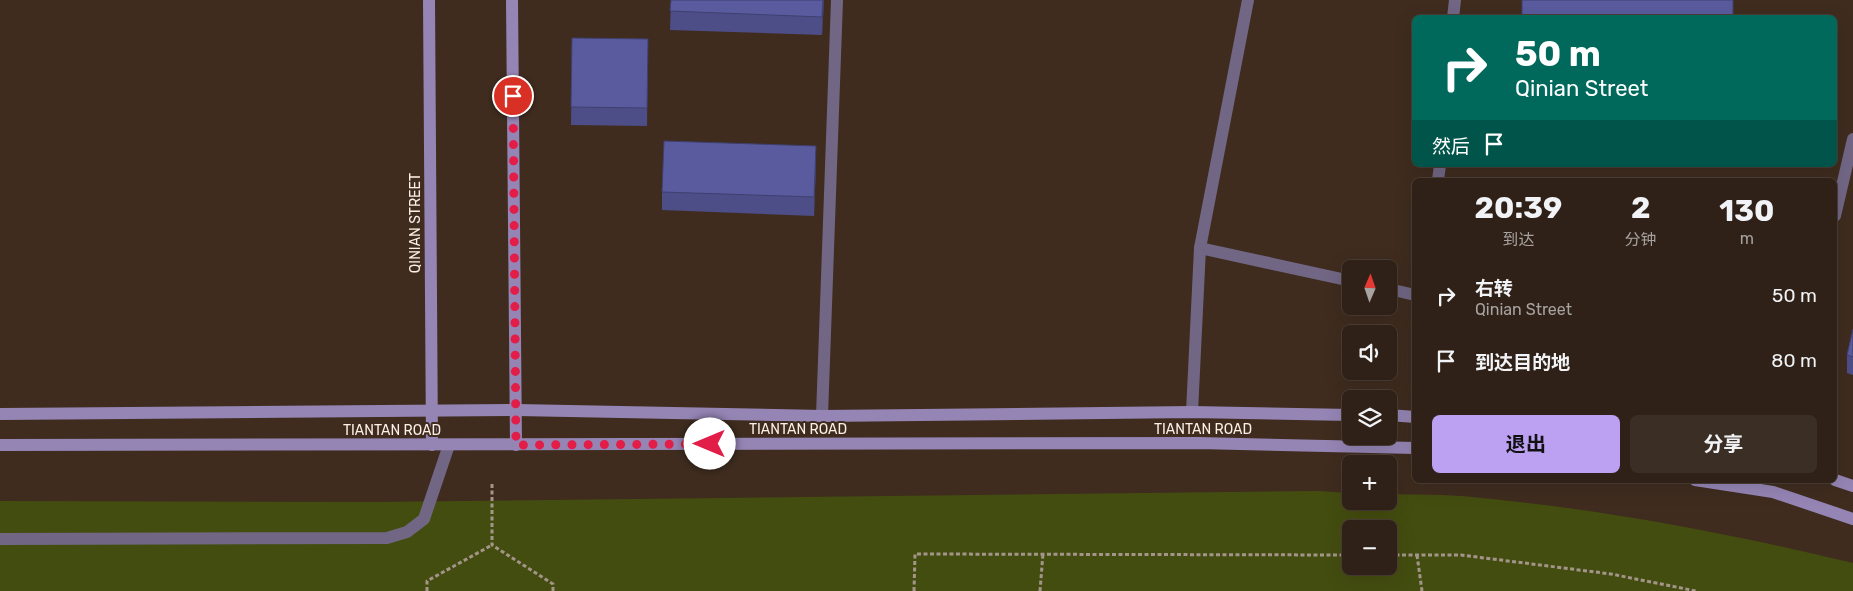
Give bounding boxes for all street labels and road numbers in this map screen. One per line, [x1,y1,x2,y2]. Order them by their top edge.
street label: QINIAN STREET [407,173,424,273]
street label: TIANTAN ROAD [749,421,847,438]
street label: TIANTAN ROAD [1154,421,1252,438]
street label: TIANTAN ROAD [343,422,441,439]

